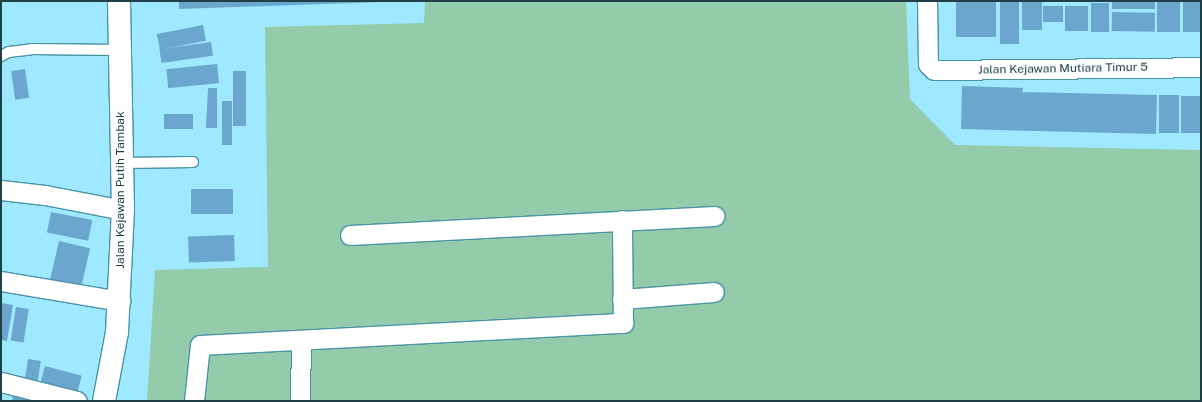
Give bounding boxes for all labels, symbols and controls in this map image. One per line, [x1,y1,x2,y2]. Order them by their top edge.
street label: Jalan Kejawan Mutiara Timur 5 [978,60,1148,78]
street label: Jalan Kejawan Putih Tambak [114,111,128,269]

